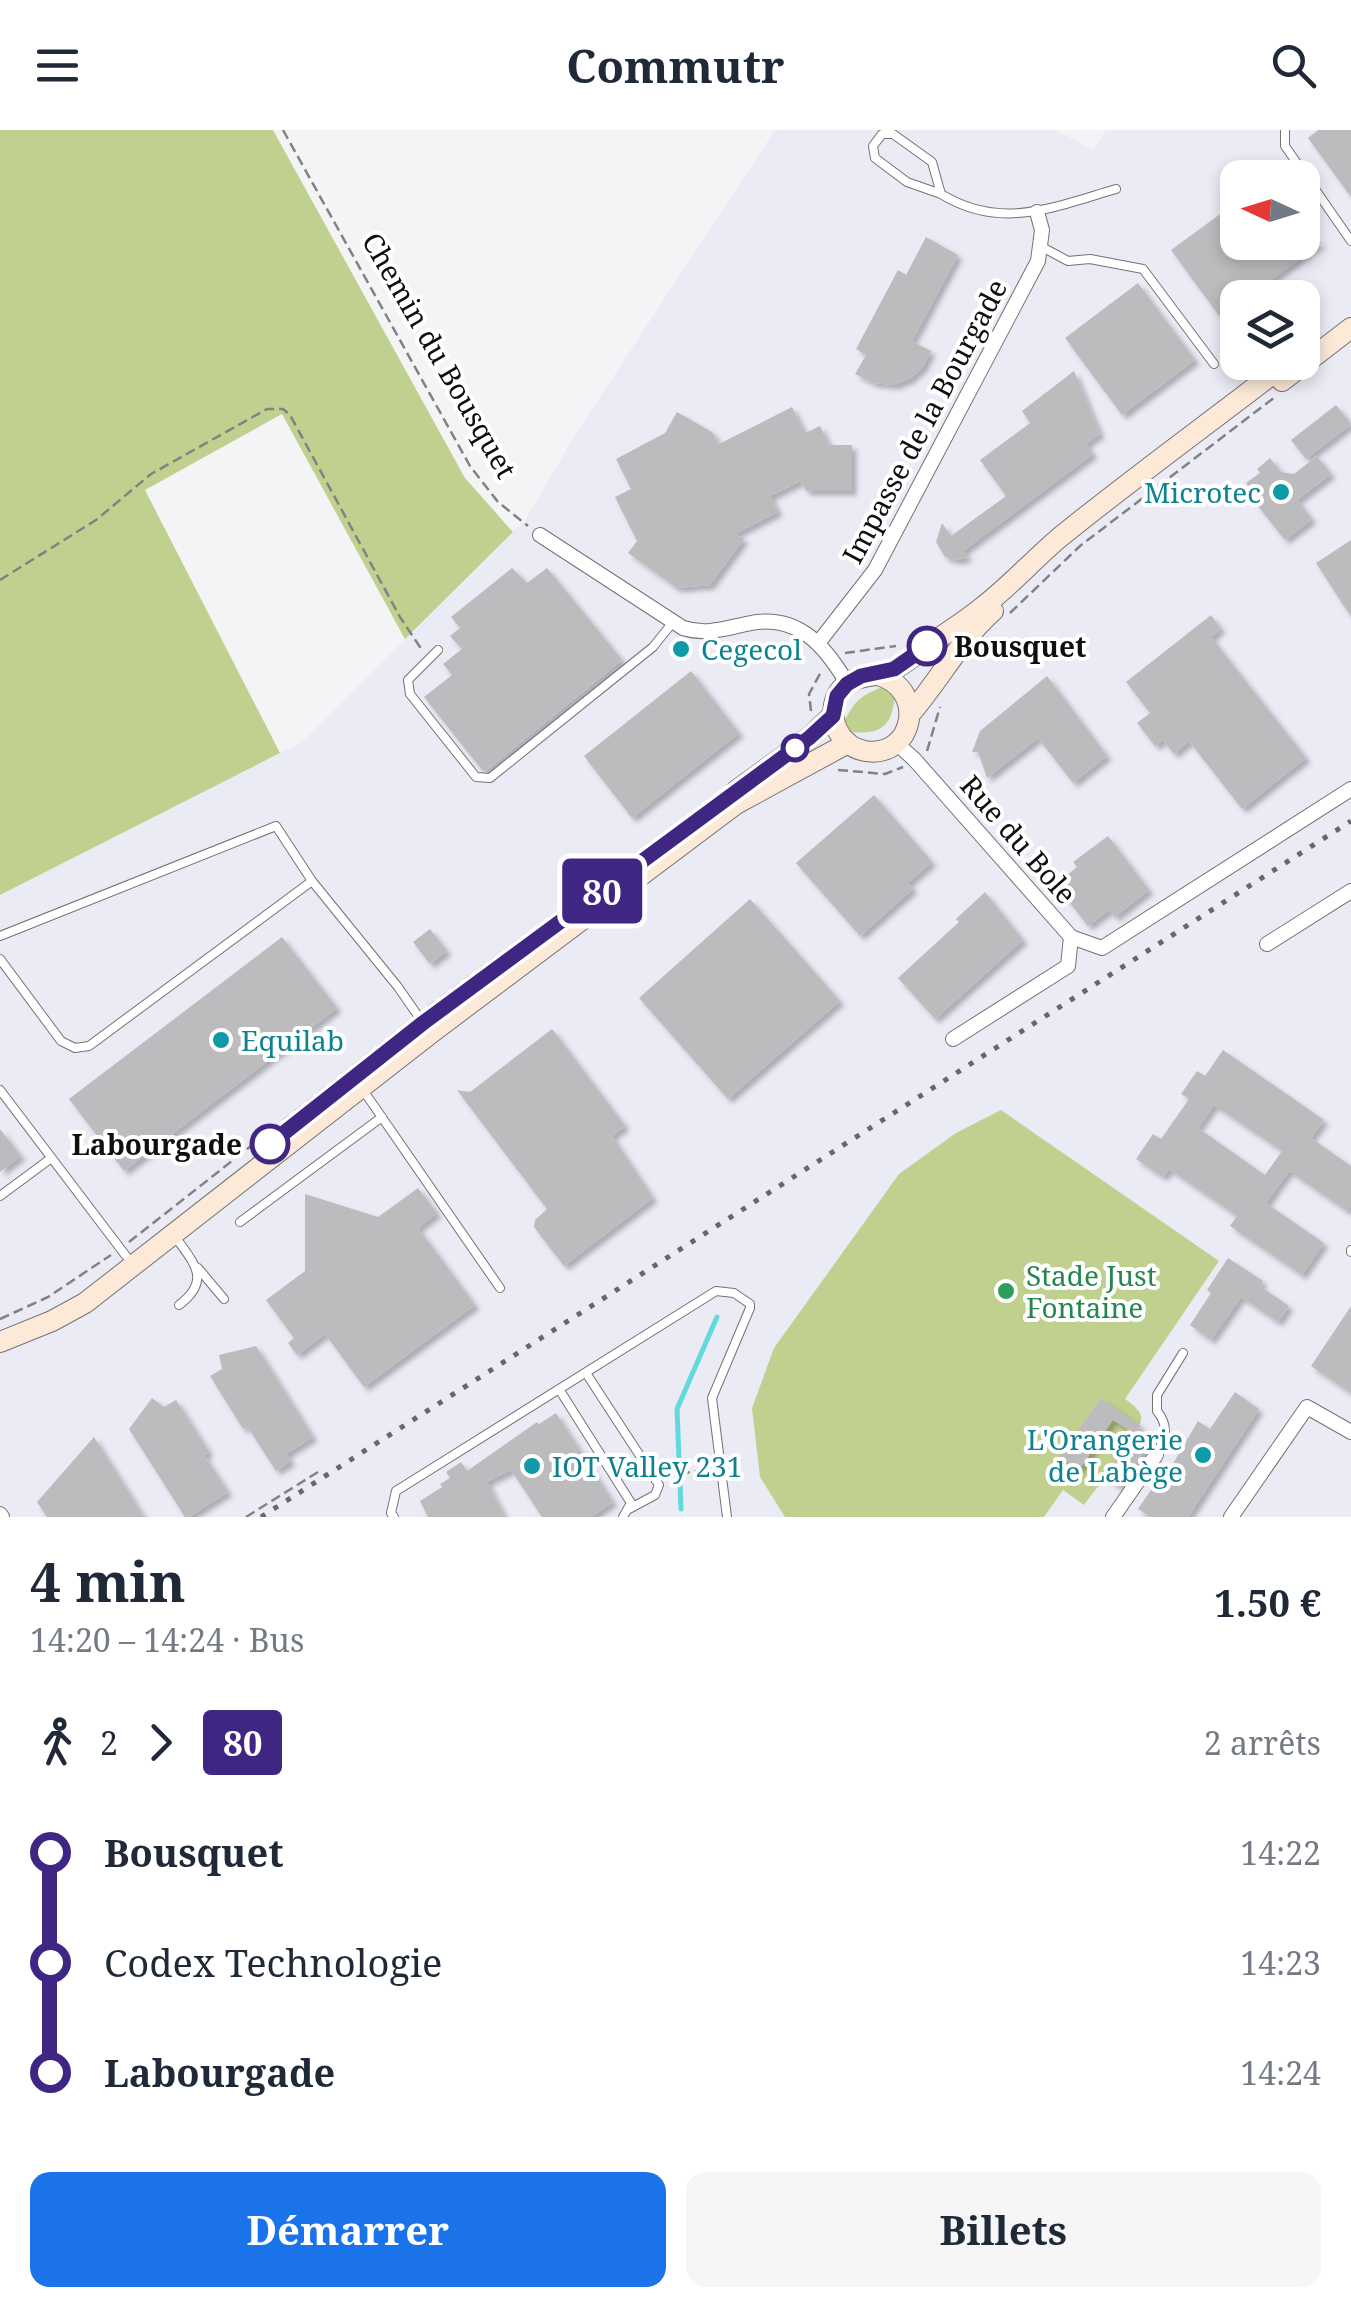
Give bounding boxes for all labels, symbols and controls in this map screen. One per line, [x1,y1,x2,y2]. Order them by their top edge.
text: Commutr [566,35,785,96]
icon: menu [30,38,85,93]
icon: search [1266,38,1321,93]
north arrow [1220,160,1320,260]
map controls [1220,160,1320,380]
street label: Chemin du Bousquet [354,225,526,485]
street label: Impasse de la Bourgade [833,272,1015,570]
button: layers [1220,280,1320,380]
place label: Microtec [1144,473,1261,511]
marker: Microtec [1270,481,1292,503]
marker: Bousquet [908,627,946,665]
place label: Bousquet [954,627,1086,665]
place label: Cegecol [701,630,802,668]
marker: Cegecol [670,638,692,660]
unlabelled marker [782,735,808,761]
street label: Rue du Bole [953,767,1085,911]
line badge: 80 [557,858,647,924]
text: 80 [582,868,622,915]
place label: Equilab [241,1021,344,1059]
marker: Equilab [210,1029,232,1051]
place label: Labourgade [72,1125,242,1163]
marker: Labourgade [251,1125,289,1163]
place label: Stade Just Fontaine [1026,1256,1157,1326]
marker: Stade Just Fontaine [995,1280,1017,1302]
place label: L'Orangerie de Labège [1027,1420,1183,1490]
marker: L'Orangerie de Labège [1192,1444,1214,1466]
place label: IOT Valley 231 [552,1447,742,1485]
marker: IOT Valley 231 [521,1455,543,1477]
text: 4 min [30,1543,186,1618]
text: 1.50 € [1214,1576,1321,1628]
text: 14:20 – 14:24 · Bus [30,1618,304,1661]
icon: walk [30,1715,85,1770]
icon: forward [133,1715,188,1770]
text: 80 [223,1719,262,1766]
text: 2 [100,1721,118,1764]
text: 2 arrêts [1204,1721,1321,1764]
text: Bousquet [104,1826,284,1878]
text: 14:22 [1240,1831,1321,1874]
text: Codex Technologie [104,1936,442,1988]
text: 14:23 [1240,1941,1321,1984]
text: Labourgade [104,2046,335,2098]
text: 14:24 [1240,2051,1321,2094]
button: Démarrer [30,2172,666,2287]
button: Billets [686,2172,1321,2287]

